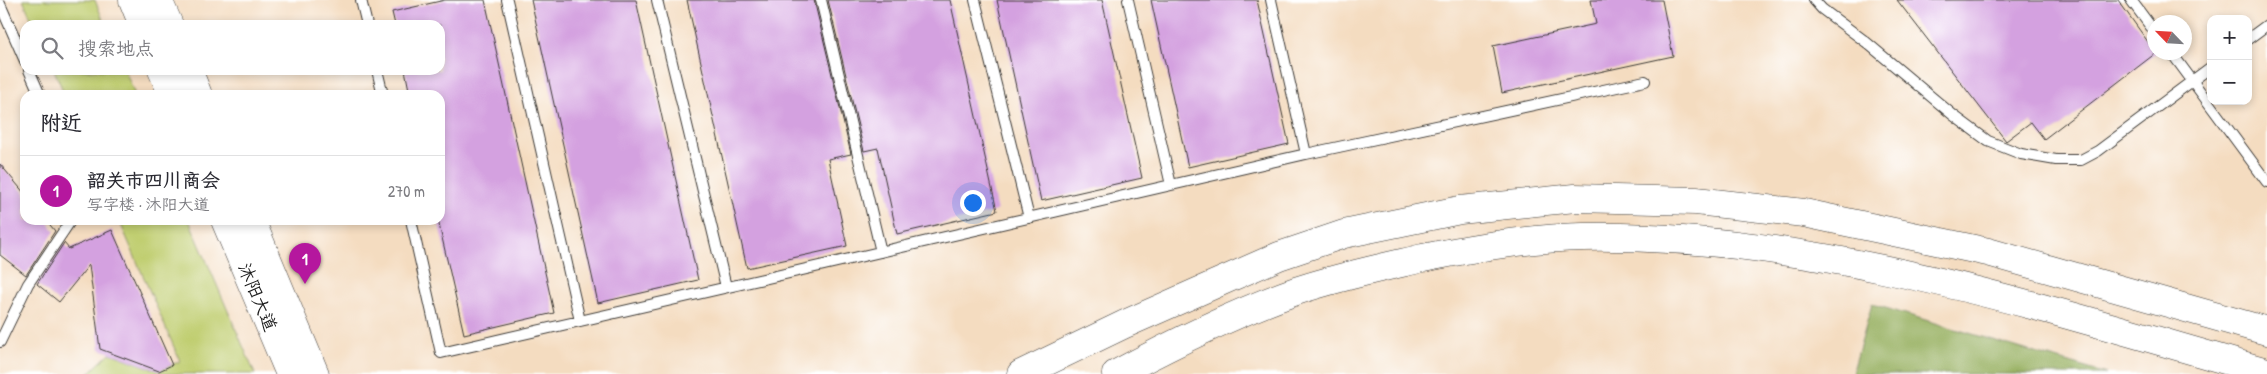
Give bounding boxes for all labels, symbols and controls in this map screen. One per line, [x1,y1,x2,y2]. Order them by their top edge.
north arrow [2147,15,2192,60]
map controls [2207,15,2252,105]
button: + [2207,15,2252,60]
search box [20,20,445,75]
icon: search [38,34,66,62]
text: 搜索地点 [78,35,154,61]
button: − [2207,60,2252,105]
text: 附近 [40,108,82,137]
text: 韶关市四川商会 [87,167,220,193]
text: 1 [53,180,59,202]
text: 270 m [388,180,425,202]
your location [960,190,986,216]
text: 写字楼 · 沐阳大道 [87,193,210,215]
pin: 1 [289,243,321,284]
street label: 沐阳大道 [232,259,284,335]

